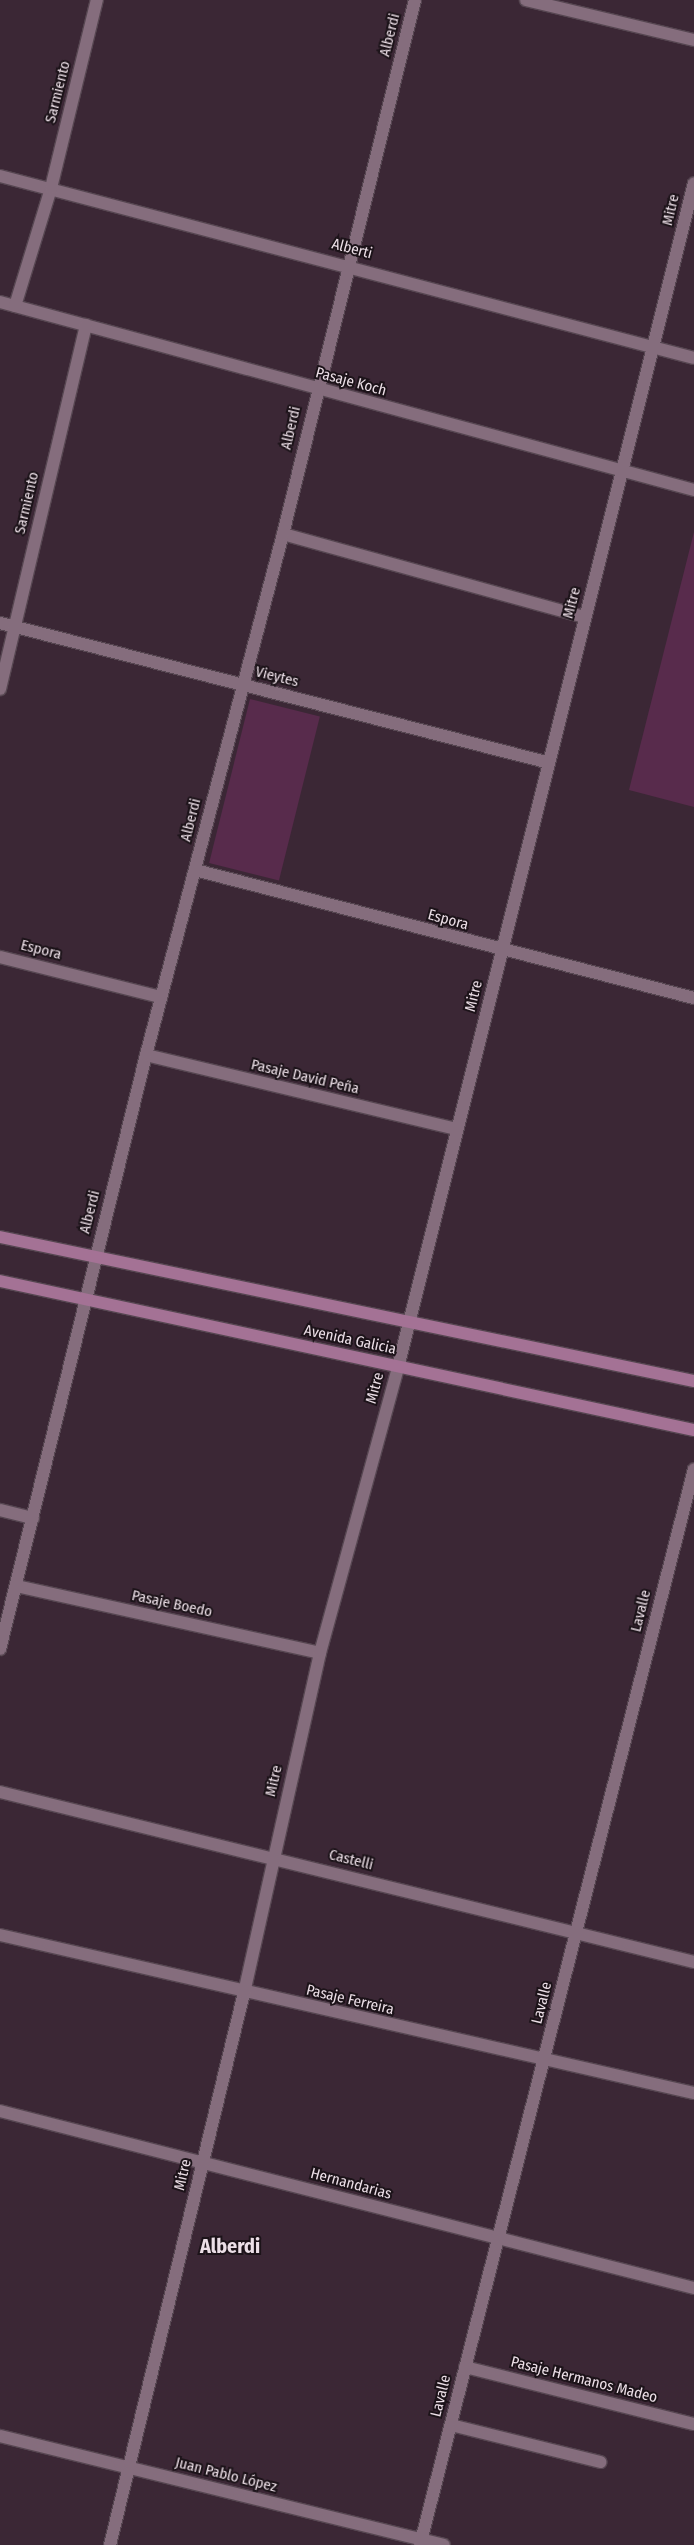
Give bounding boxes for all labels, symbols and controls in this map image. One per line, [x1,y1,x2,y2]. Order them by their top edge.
street label: Alberdi [376,12,404,58]
street label: Sarmiento [42,59,74,125]
street label: Mitre [659,193,683,227]
street label: Alberti [330,235,374,263]
street label: Pasaje Koch [314,364,388,400]
street label: Alberdi [277,405,305,451]
street label: Sarmiento [11,470,43,536]
street label: Mitre [559,585,585,621]
street label: Vieytes [254,663,300,691]
street label: Alberdi [177,797,205,843]
street label: Espora [426,906,470,934]
street label: Espora [19,936,63,964]
street label: Mitre [461,979,487,1013]
street label: Pasaje David Peña [249,1056,361,1098]
street label: Alberdi [76,1189,104,1235]
street label: Avenida Galicia [302,1321,398,1359]
street label: Mitre [362,1370,388,1406]
street label: Pasaje Boedo [130,1587,214,1621]
street label: Lavalle [627,1588,655,1634]
street label: Mitre [262,1764,286,1798]
street label: Castelli [327,1846,375,1874]
street label: Lavalle [528,1980,556,2026]
street label: Pasaje Ferreira [304,1981,396,2019]
street label: Mitre [171,2158,195,2192]
street label: Hernandarias [309,2165,393,2203]
district label: Alberdi [200,2234,260,2258]
street label: Pasaje Hermanos Madeo [509,2353,659,2407]
street label: Lavalle [427,2373,455,2419]
street label: Juan Pablo López [173,2454,279,2496]

